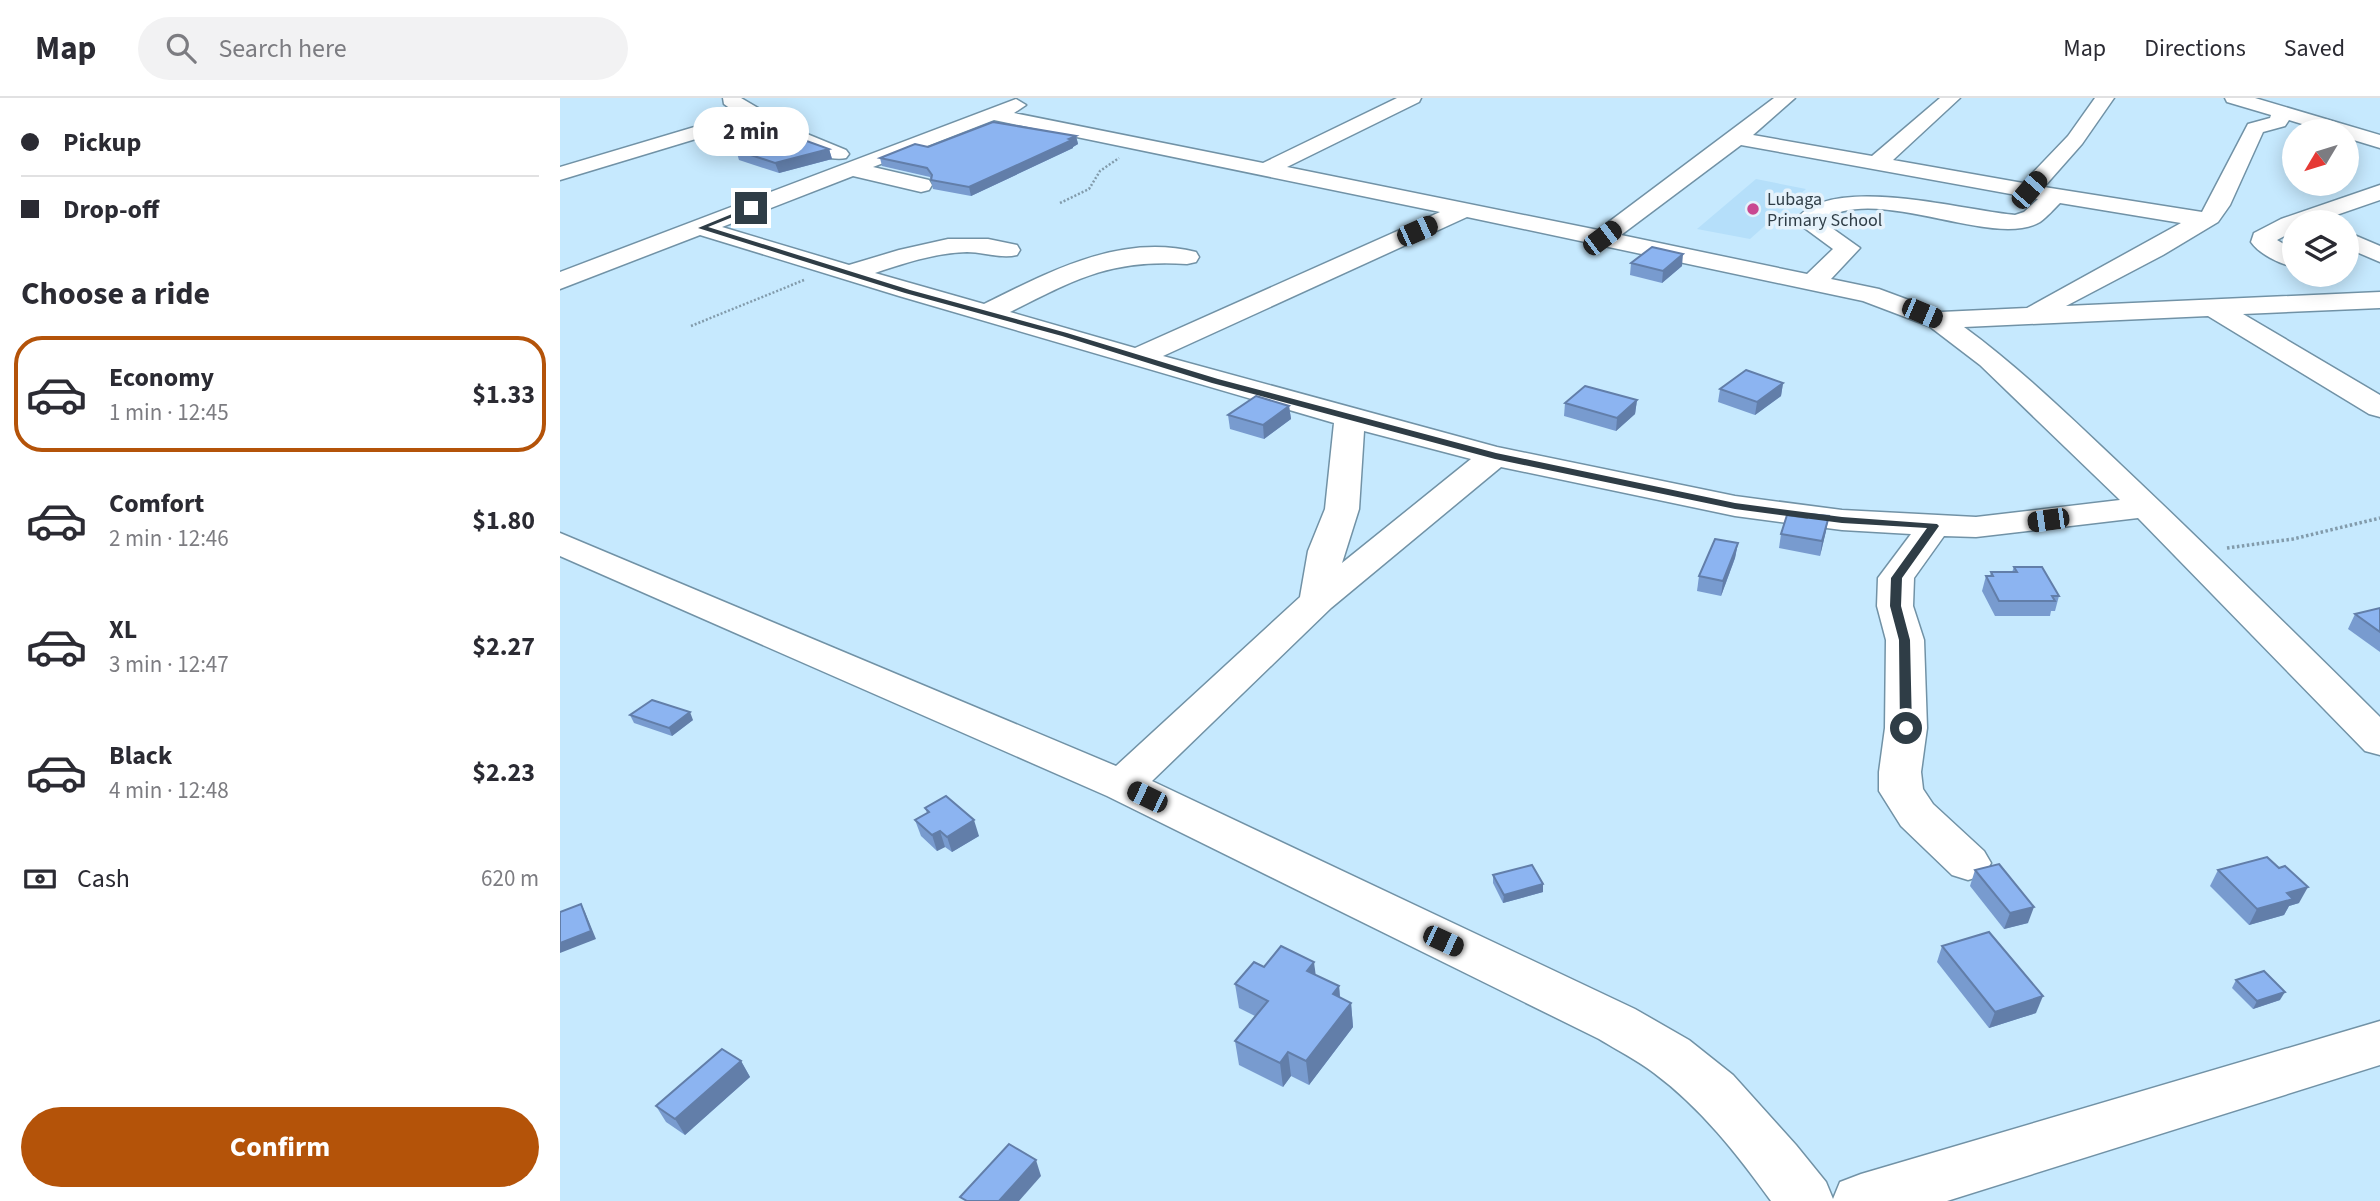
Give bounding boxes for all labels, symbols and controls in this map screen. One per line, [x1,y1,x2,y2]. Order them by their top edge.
search box [138,17,628,80]
text: Map [35,25,96,72]
icon: search [162,29,200,67]
text: Search here [218,30,347,67]
text: Map [2063,31,2106,66]
text: Directions [2144,31,2246,66]
text: Saved [2284,31,2345,66]
callout: 2 min [693,106,809,155]
text: 2 min [723,115,779,148]
north arrow [2282,119,2359,196]
map controls [2282,119,2359,287]
text: Pickup [63,124,141,161]
car [2008,167,2051,213]
place label: Lubaga Primary School [1767,187,1882,233]
text: Drop-off [63,191,159,228]
route end [735,192,767,224]
marker: Lubaga Primary School [1745,201,1761,217]
button: layers [2282,210,2359,287]
car [1394,213,1441,249]
car [1579,217,1626,259]
text: Choose a ride [21,271,210,317]
car [1899,295,1946,331]
text: Economy [109,359,214,396]
icon: car [25,363,88,426]
text: $1.33 [472,376,535,413]
text: 1 min · 12:45 [109,396,229,429]
text: Comfort [109,485,204,522]
icon: car [25,489,88,552]
text: $1.80 [472,502,535,539]
car [2026,507,2071,533]
text: 2 min · 12:46 [109,522,229,555]
text: XL [109,611,137,648]
icon: car [25,615,88,678]
text: $2.27 [472,628,535,665]
text: 3 min · 12:47 [109,648,229,681]
route start [1890,712,1922,744]
text: Black [109,737,172,774]
icon: car [25,741,88,804]
text: $2.23 [472,754,535,791]
text: 4 min · 12:48 [109,774,229,807]
car [1124,778,1171,816]
icon: cash [21,860,59,898]
text: Cash [77,860,130,897]
text: 620 m [481,862,539,895]
car [1420,923,1467,959]
button: Confirm [21,1107,539,1187]

